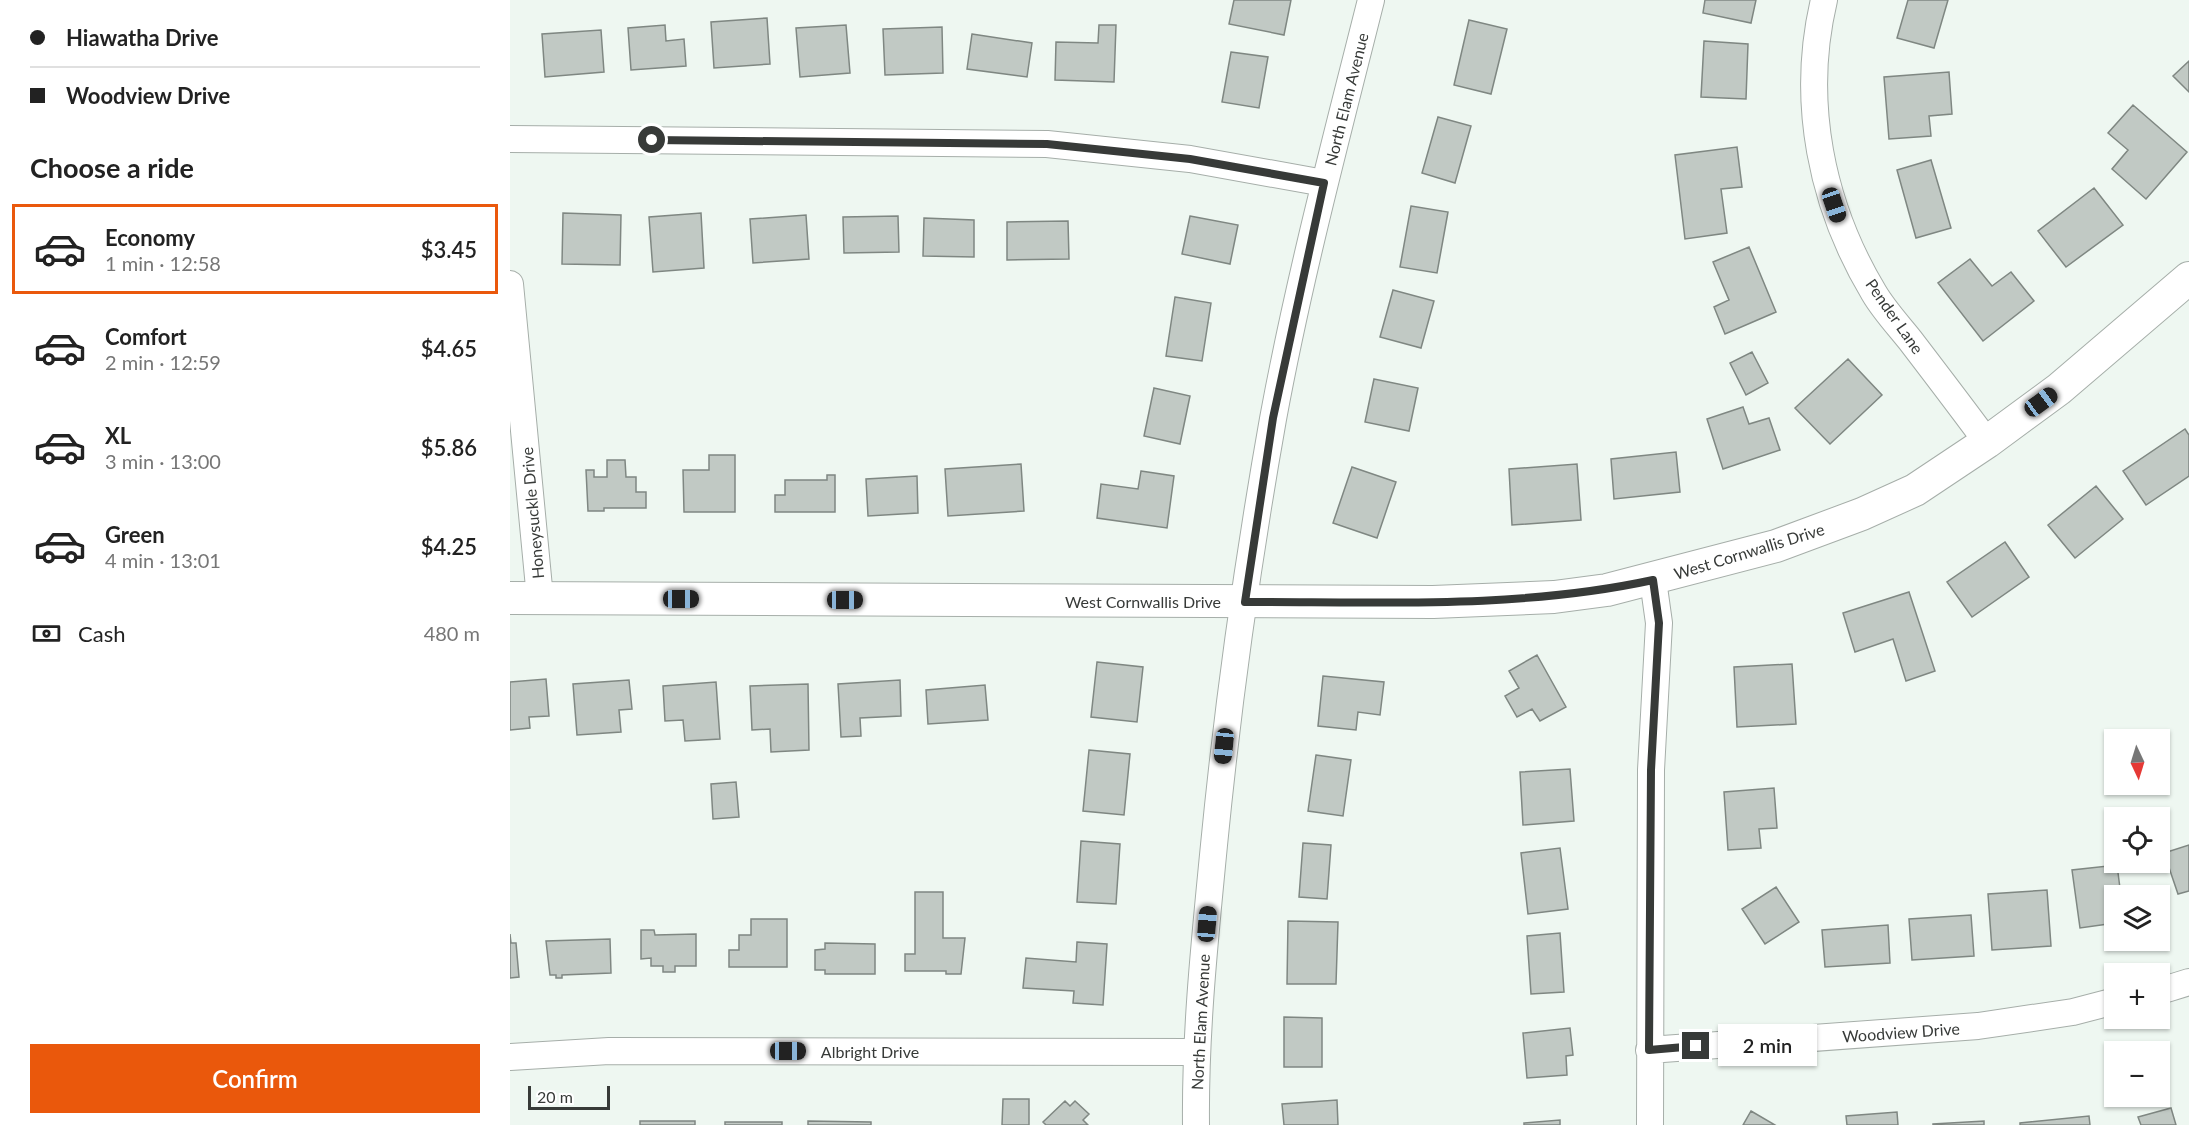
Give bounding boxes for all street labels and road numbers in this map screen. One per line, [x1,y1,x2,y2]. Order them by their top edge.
street label: North Elam Avenue [1320,31,1372,167]
street label: Pender Lane [1862,275,1928,357]
street label: Honeysuckle Drive [517,446,547,580]
street label: West Cornwallis Drive [1672,519,1826,583]
street label: West Cornwallis Drive [1065,592,1221,611]
street label: North Elam Avenue [1187,953,1213,1091]
street label: Woodview Drive [1842,1018,1960,1046]
street label: Albright Drive [821,1042,919,1061]

